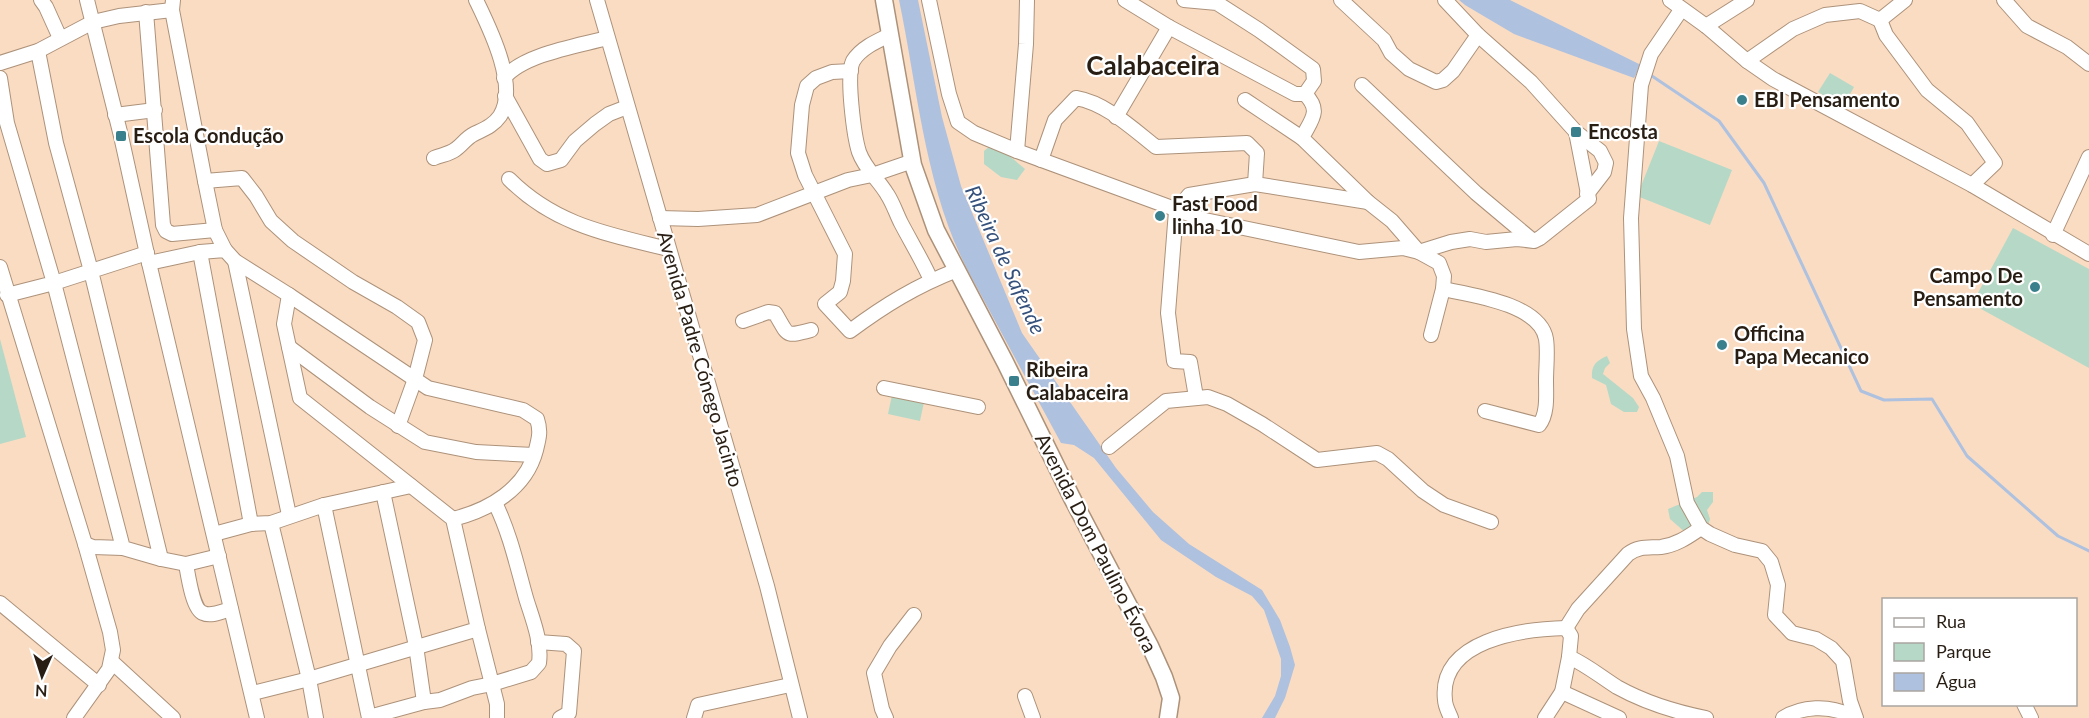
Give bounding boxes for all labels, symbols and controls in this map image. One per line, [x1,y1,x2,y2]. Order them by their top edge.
district label: Calabaceira [1086,49,1220,81]
place label: EBI Pensamento [1754,87,1900,111]
marker: EBI Pensamento [1735,93,1749,107]
place label: Encosta [1588,119,1658,143]
place label: Escola Condução [133,123,284,147]
marker: Encosta [1569,125,1583,139]
marker: Escola Condução [114,129,128,143]
water label: Ribeira de Safende [961,181,1052,338]
place label: Fast Food linha 10 [1172,191,1258,238]
marker: Fast Food linha 10 [1153,209,1167,223]
street label: Avenida Padre Cónego Jacinto [653,228,749,489]
place label: Campo De Pensamento [1913,263,2023,310]
marker: Campo De Pensamento [2028,280,2042,294]
place label: Officina Papa Mecanico [1734,321,1869,368]
marker: Officina Papa Mecanico [1715,338,1729,352]
place label: Ribeira Calabaceira [1026,357,1129,404]
marker: Ribeira Calabaceira [1007,374,1021,388]
street label: Avenida Dom Paulino Évora [1031,429,1163,656]
legend [1882,598,2077,706]
text: Rua [1936,610,1966,632]
text: Parque [1936,640,1991,662]
north arrow [12,646,72,706]
text: Água [1936,670,1977,692]
text: N [35,682,48,701]

